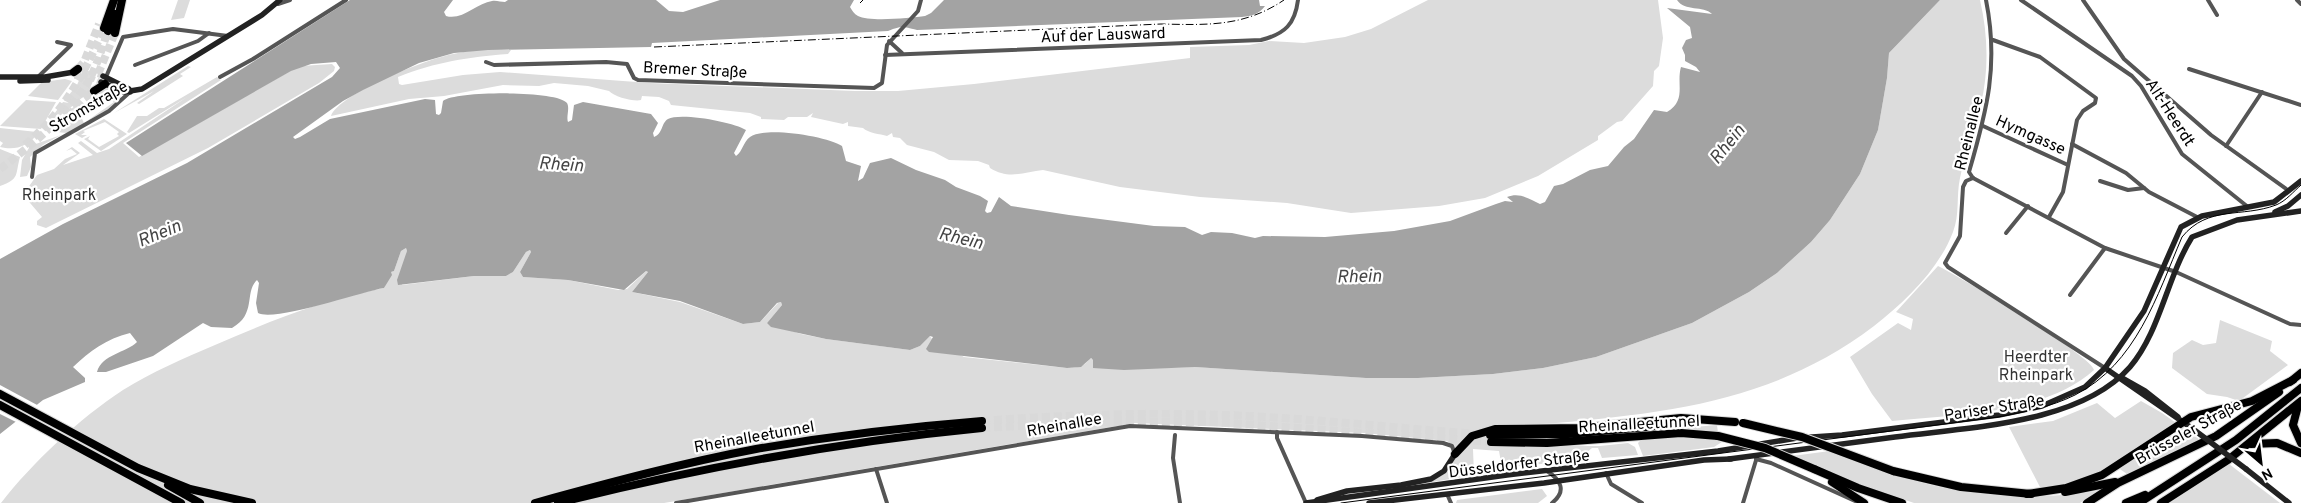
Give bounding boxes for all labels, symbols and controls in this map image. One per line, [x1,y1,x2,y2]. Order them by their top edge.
street label: Auf der Lausward [1040,24,1166,48]
street label: Bremer Straße [642,58,747,84]
street label: Alt-Heerdt [2140,76,2199,151]
street label: Stromstraße [46,77,132,138]
street label: Rheinallee [1951,94,1989,173]
street label: Hymgasse [1992,112,2068,160]
water label: Rhein [1705,120,1751,170]
water label: Rhein [538,152,584,179]
park label: Rheinpark [22,186,96,206]
water label: Rhein [134,215,185,253]
water label: Rhein [936,223,985,256]
water label: Rhein [1336,266,1382,289]
park label: Heerdter Rheinpark [1999,348,2073,386]
street label: Pariser Straße [1943,391,2046,427]
street label: Brüsseler Straße [2132,395,2246,470]
street label: Rheinallee [1025,410,1103,442]
street label: Rheinalleetunnel [1578,412,1700,438]
street label: Rheinalleetunnel [693,418,816,458]
north arrow [2236,438,2286,488]
street label: Düsseldorfer Straße [1448,446,1591,484]
text: N [2258,463,2275,483]

